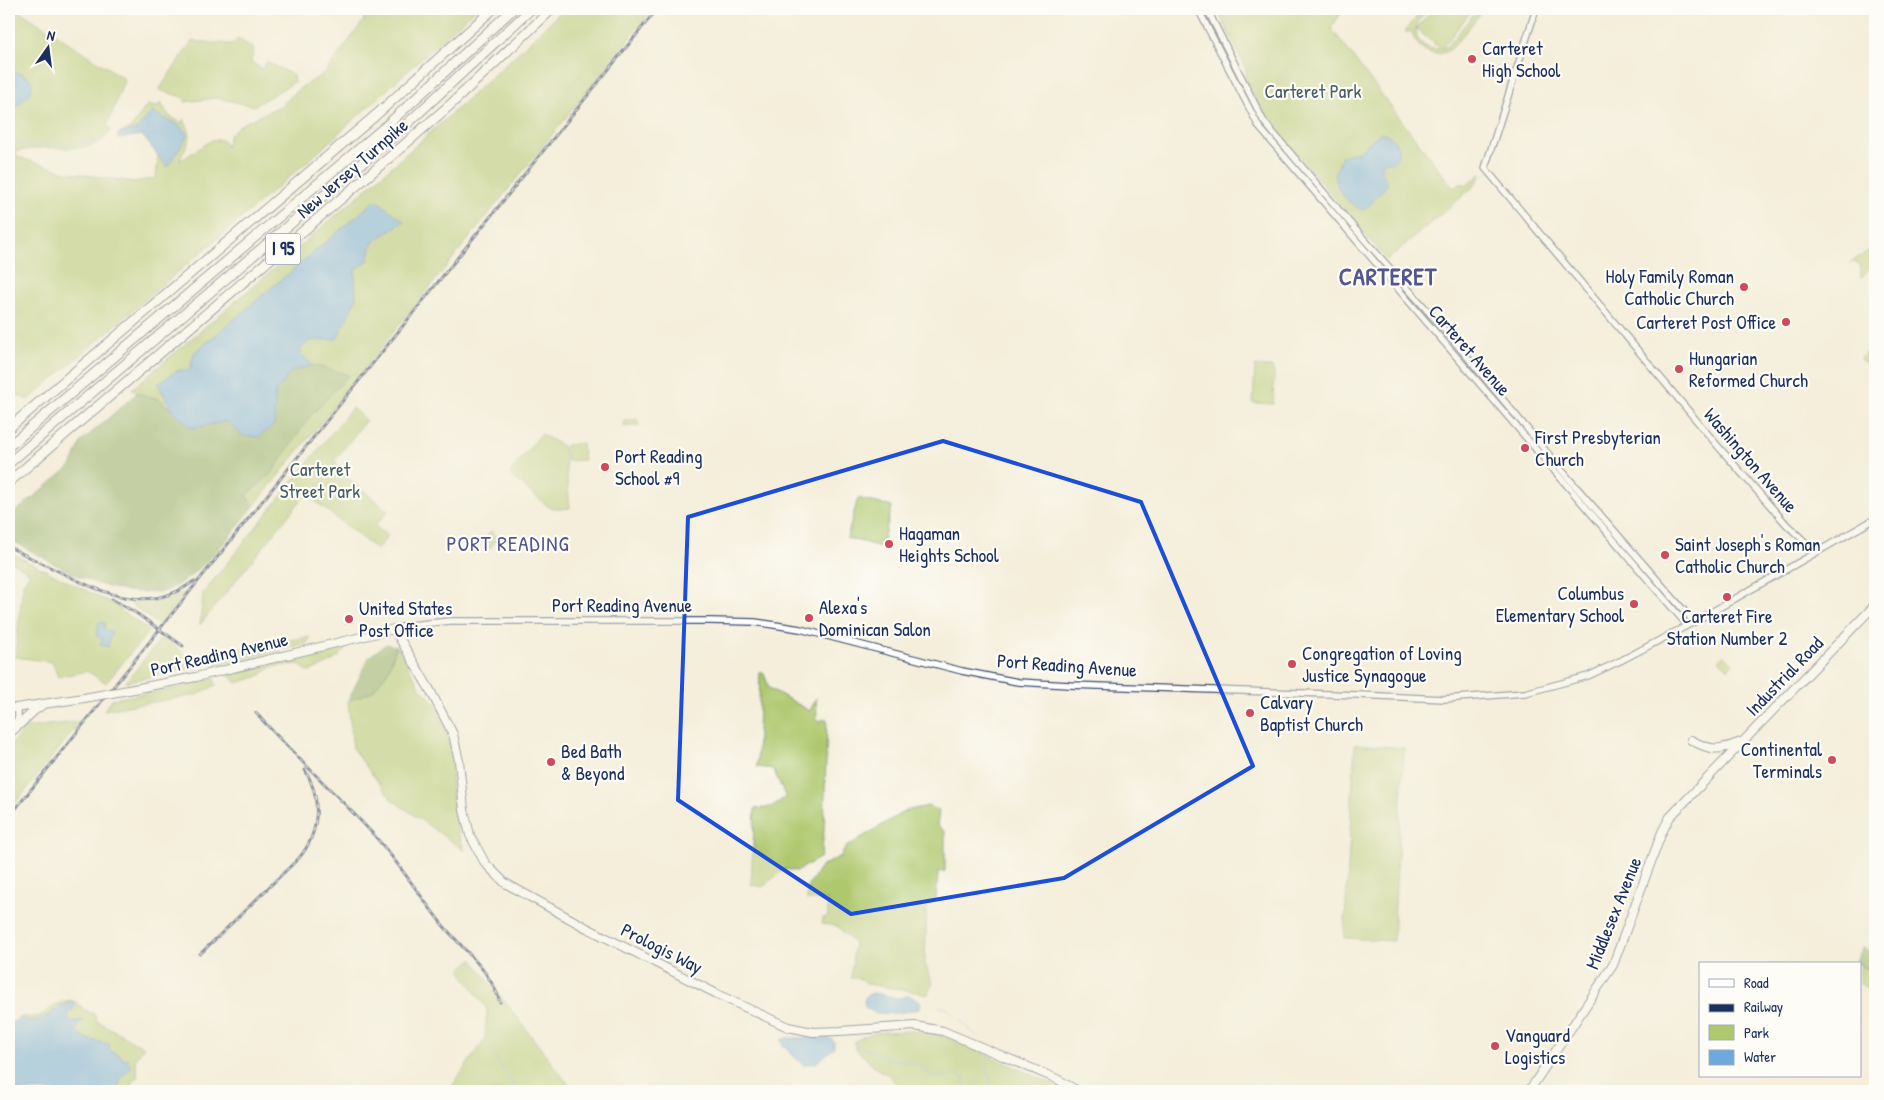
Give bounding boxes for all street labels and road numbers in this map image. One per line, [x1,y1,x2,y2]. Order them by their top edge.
street label: New Jersey Turnpike [291,112,414,224]
road number: I 95 [266,233,300,264]
street label: Carteret Avenue [1423,299,1517,402]
street label: Washington Avenue [1698,402,1804,518]
street label: Port Reading Avenue [552,592,692,618]
street label: Port Reading Avenue [148,625,291,682]
street label: Industrial Road [1739,630,1829,722]
street label: Port Reading Avenue [996,647,1138,683]
street label: Middlesex Avenue [1579,853,1647,973]
street label: Prologis Way [617,916,707,980]

